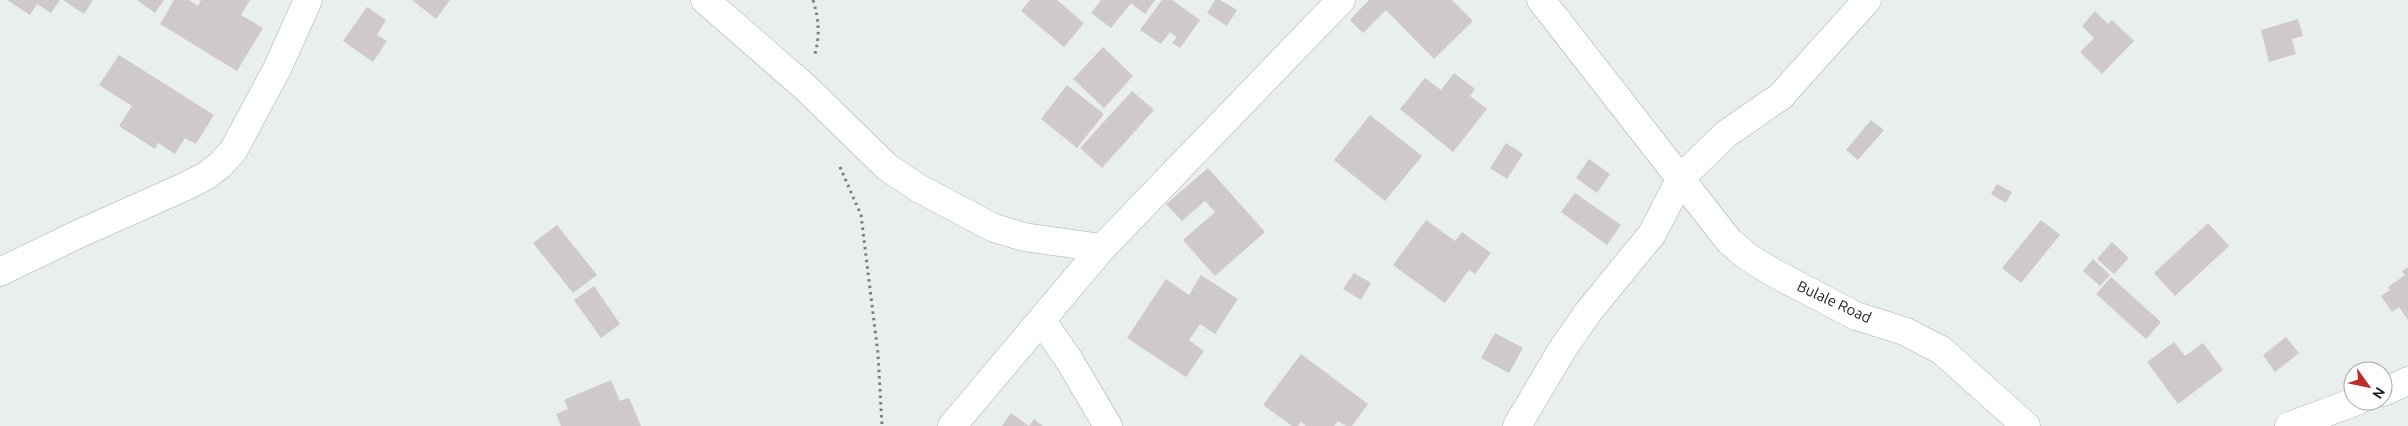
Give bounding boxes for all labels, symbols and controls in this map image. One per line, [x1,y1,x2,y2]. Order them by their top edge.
street label: Bulale Road [1794,277,1874,326]
north arrow [2343,361,2393,411]
text: N [2369,384,2388,402]

